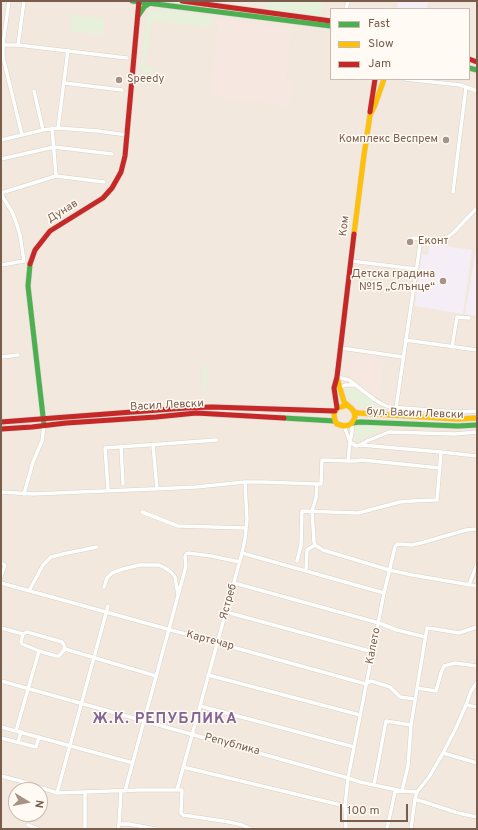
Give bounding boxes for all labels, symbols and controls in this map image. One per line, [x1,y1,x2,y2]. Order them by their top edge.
legend [330,8,470,80]
text: Fast [368,16,390,32]
text: Slow [368,36,394,52]
text: Jam [368,56,391,72]
place label: Speedy [127,73,164,87]
marker: Speedy [114,75,124,85]
place label: Комплекс Веспрем [339,133,438,147]
marker: Комплекс Веспрем [441,135,451,145]
street label: Дунав [45,197,81,227]
street label: Ком [337,215,353,237]
place label: Еконт [418,235,448,249]
marker: Еконт [405,237,415,247]
place label: Детска градина №15 „Слънце“ [351,268,435,294]
marker: Детска градина №15 „Слънце“ [438,276,448,286]
street label: Васил Левски [130,397,204,415]
street label: бул. Васил Левски [366,406,464,422]
street label: Ястреб [218,582,240,622]
street label: Калето [364,627,384,665]
street label: Картечар [185,628,235,654]
district label: Ж.К. РЕПУБЛИКА [92,711,238,729]
street label: Република [203,731,261,759]
north arrow [8,782,48,822]
scale bar [342,796,410,822]
text: N [31,799,46,809]
text: 100 m [347,803,380,819]

